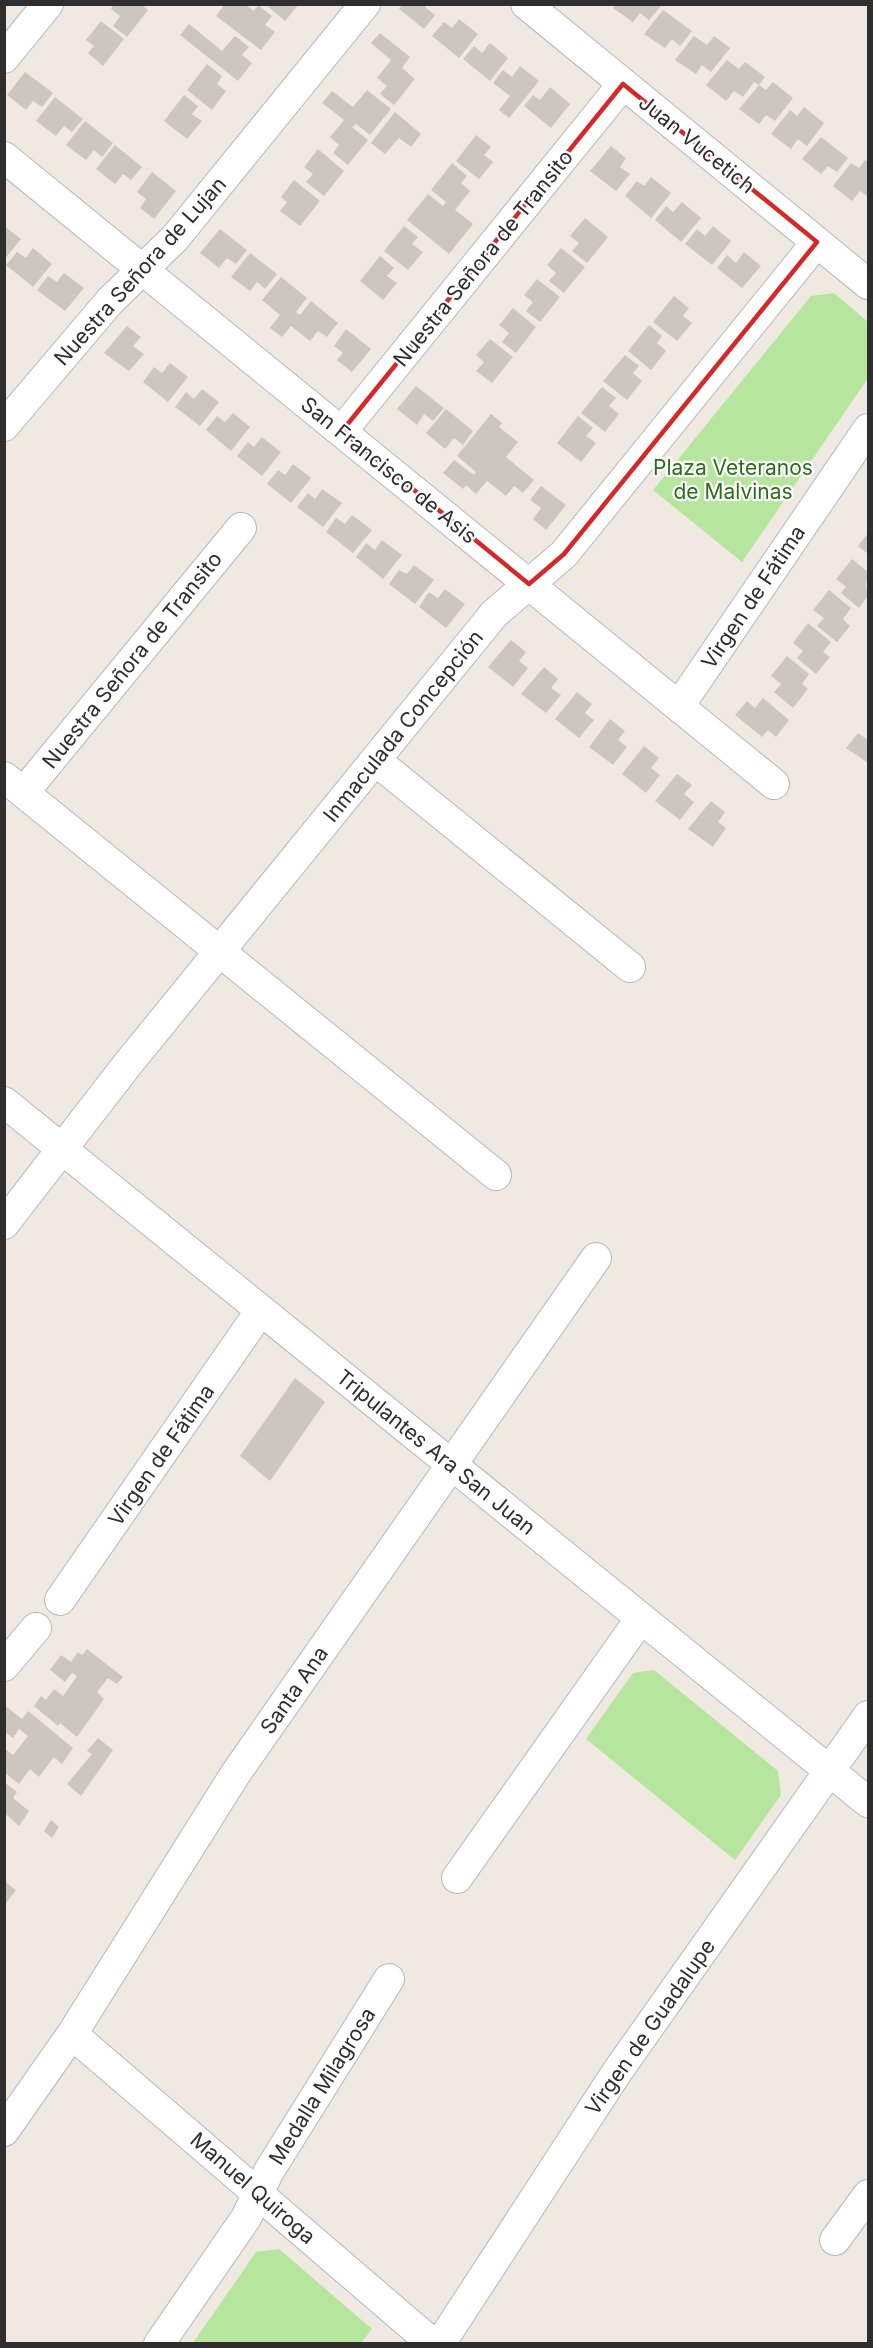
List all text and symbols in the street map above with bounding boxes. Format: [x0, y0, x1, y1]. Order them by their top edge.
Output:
street label: Juan Vucetich [634, 90, 760, 198]
street label: Nuestra Señora de Transito [388, 145, 578, 371]
street label: Nuestra Señora de Lujan [49, 172, 231, 370]
street label: San Francisco de Asis [296, 391, 482, 549]
park label: Plaza Veteranos de Malvinas [653, 455, 813, 504]
street label: Virgen de Fátima [696, 521, 810, 673]
street label: Nuestra Señora de Transito [37, 547, 227, 773]
street label: Inmaculada Concepción [318, 625, 488, 827]
street label: Tripulantes Ara San Juan [332, 1364, 540, 1540]
street label: Virgen de Fátima [103, 1379, 219, 1531]
street label: Santa Ana [255, 1641, 333, 1739]
street label: Virgen de Guadalupe [580, 1934, 720, 2120]
street label: Medalla Milagrosa [264, 2003, 380, 2169]
street label: Manuel Quiroga [185, 2127, 321, 2249]

